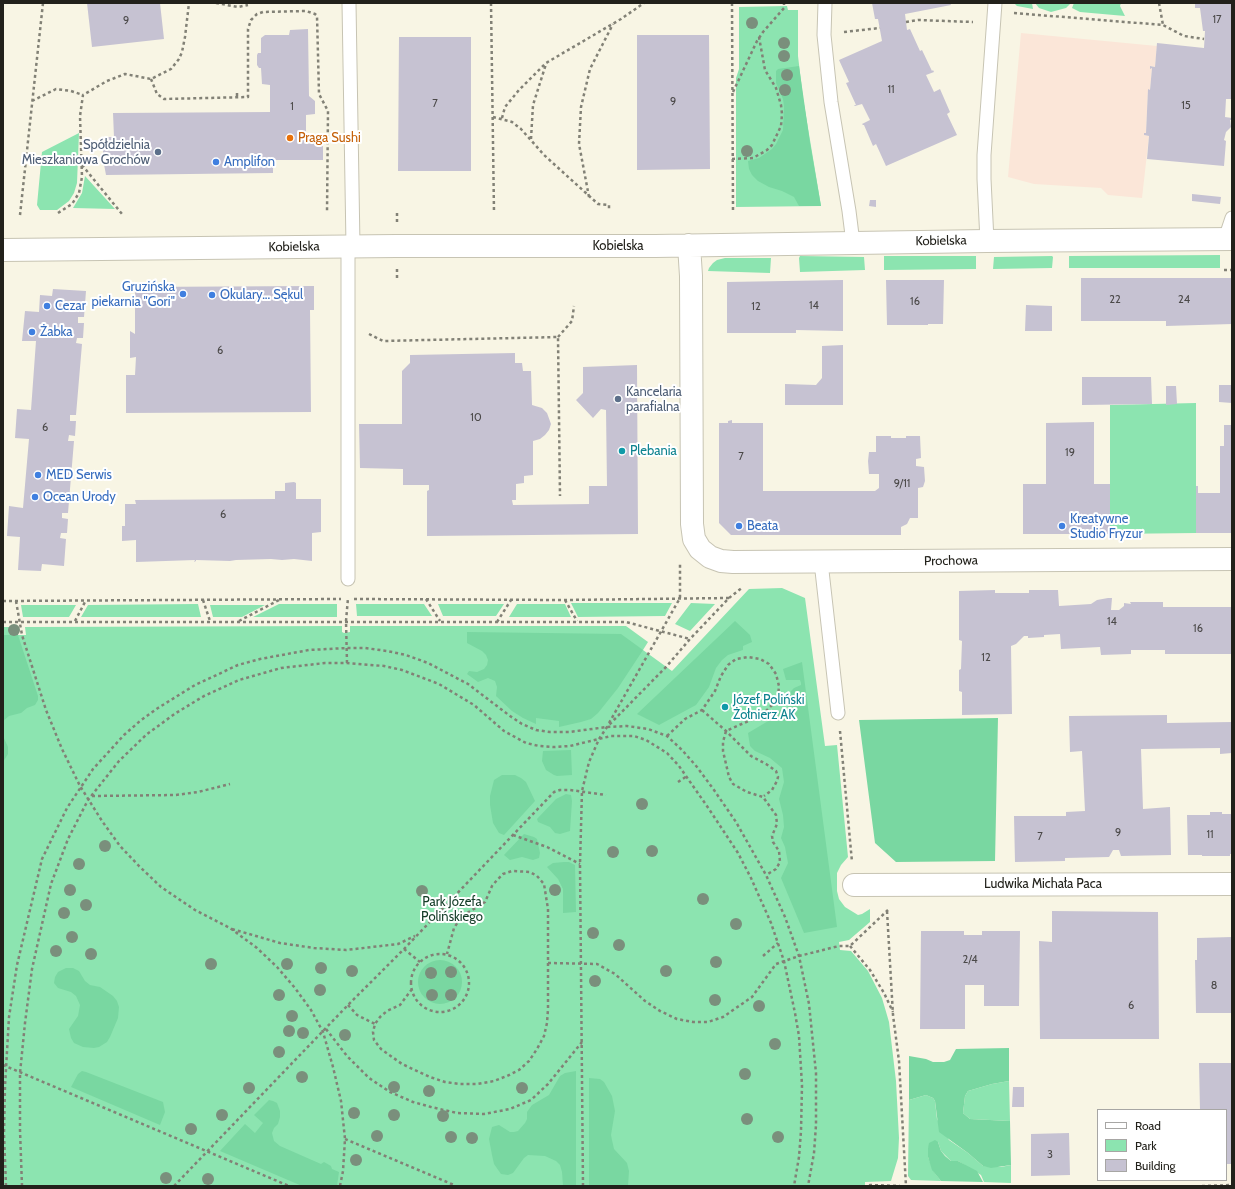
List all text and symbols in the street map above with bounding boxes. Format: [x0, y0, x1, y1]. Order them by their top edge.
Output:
house number: 17 [1212, 13, 1222, 27]
house number: 9 [123, 14, 129, 28]
house number: 11 [887, 83, 895, 97]
house number: 9 [670, 95, 676, 109]
house number: 7 [432, 97, 438, 111]
house number: 15 [1181, 99, 1191, 113]
house number: 1 [290, 100, 294, 114]
place label: Praga Sushi [298, 130, 361, 146]
marker: Praga Sushi [285, 133, 295, 143]
place label: Spółdzielnia Mieszkaniowa Grochów [22, 137, 150, 168]
marker: Spółdzielnia Mieszkaniowa Grochów [153, 147, 163, 157]
place label: Amplifon [224, 154, 275, 170]
marker: Amplifon [211, 157, 221, 167]
street label: Kobielska [915, 233, 967, 249]
street label: Kobielska [592, 238, 644, 254]
street label: Kobielska [268, 239, 320, 255]
place label: Gruzińska piekarnia "Gori" [92, 279, 175, 310]
place label: Okulary... Sękul [220, 287, 303, 303]
marker: Gruzińska piekarnia "Gori" [178, 289, 188, 299]
marker: Okulary... Sękul [207, 290, 217, 300]
house number: 22 [1109, 293, 1121, 307]
house number: 24 [1178, 293, 1190, 307]
house number: 16 [910, 295, 920, 309]
place label: Cezar [55, 298, 86, 314]
house number: 14 [809, 299, 819, 313]
house number: 12 [751, 300, 761, 314]
marker: Cezar [42, 301, 52, 311]
place label: Żabka [40, 324, 73, 340]
marker: Żabka [27, 327, 37, 337]
house number: 6 [217, 344, 223, 358]
place label: Kancelaria parafialna [626, 384, 682, 415]
marker: Kancelaria parafialna [613, 394, 623, 404]
house number: 10 [470, 411, 482, 425]
house number: 6 [42, 421, 48, 435]
place label: Plebania [630, 443, 677, 459]
marker: Plebania [617, 446, 627, 456]
house number: 19 [1065, 446, 1075, 460]
house number: 7 [738, 450, 744, 464]
place label: MED Serwis [46, 467, 112, 483]
marker: MED Serwis [33, 470, 43, 480]
house number: 9/11 [894, 477, 910, 491]
place label: Ocean Urody [43, 489, 116, 505]
marker: Ocean Urody [30, 492, 40, 502]
house number: 6 [220, 508, 226, 522]
place label: Kreatywne Studio Fryzur [1070, 511, 1143, 542]
place label: Beata [747, 518, 778, 534]
marker: Beata [734, 521, 744, 531]
marker: Kreatywne Studio Fryzur [1057, 521, 1067, 531]
street label: Prochowa [924, 553, 978, 569]
house number: 14 [1107, 615, 1117, 629]
house number: 16 [1193, 622, 1203, 636]
house number: 12 [981, 651, 991, 665]
place label: Józef Poliński Żołnierz AK [733, 692, 804, 723]
marker: Józef Poliński Żołnierz AK [720, 702, 730, 712]
house number: 9 [1115, 826, 1121, 840]
house number: 11 [1206, 828, 1214, 842]
house number: 7 [1037, 830, 1043, 844]
street label: Ludwika Michała Paca [984, 876, 1102, 892]
park label: Park Józefa Polińskiego [421, 894, 483, 925]
house number: 2/4 [962, 953, 978, 967]
house number: 8 [1211, 979, 1217, 993]
house number: 6 [1128, 999, 1134, 1013]
legend [1097, 1109, 1227, 1181]
text: Road [1135, 1118, 1161, 1133]
text: Park [1135, 1138, 1157, 1153]
house number: 3 [1047, 1148, 1053, 1162]
text: Building [1135, 1158, 1176, 1173]

